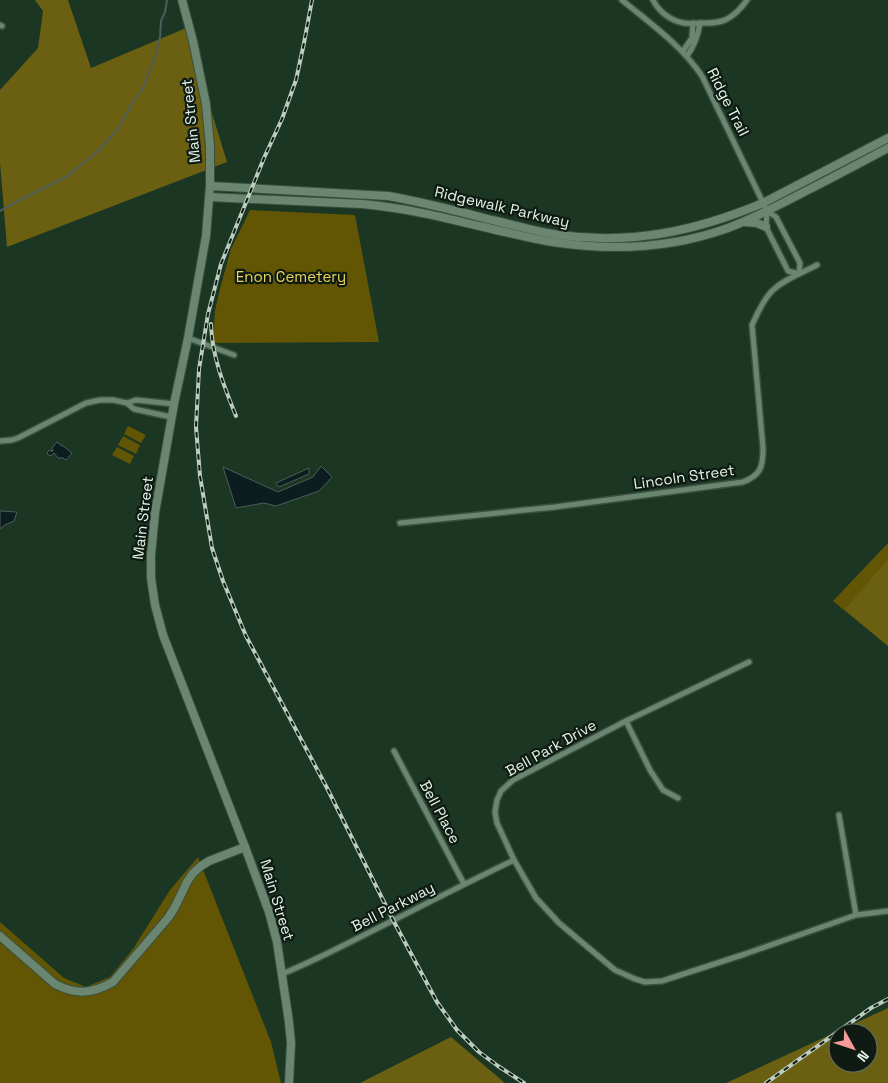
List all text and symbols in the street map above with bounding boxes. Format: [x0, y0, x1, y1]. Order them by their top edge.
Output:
street label: Ridge Trail [703, 65, 754, 139]
street label: Main Street [177, 78, 204, 164]
street label: Ridgewalk Parkway [433, 182, 571, 231]
park label: Enon Cemetery [236, 267, 346, 286]
street label: Lincoln Street [632, 460, 736, 493]
street label: Main Street [128, 475, 157, 561]
street label: Bell Park Drive [502, 715, 600, 780]
street label: Bell Place [416, 777, 465, 847]
street label: Main Street [256, 857, 299, 943]
street label: Bell Parkway [348, 878, 437, 936]
north arrow [828, 1023, 878, 1073]
text: N [853, 1047, 873, 1066]

